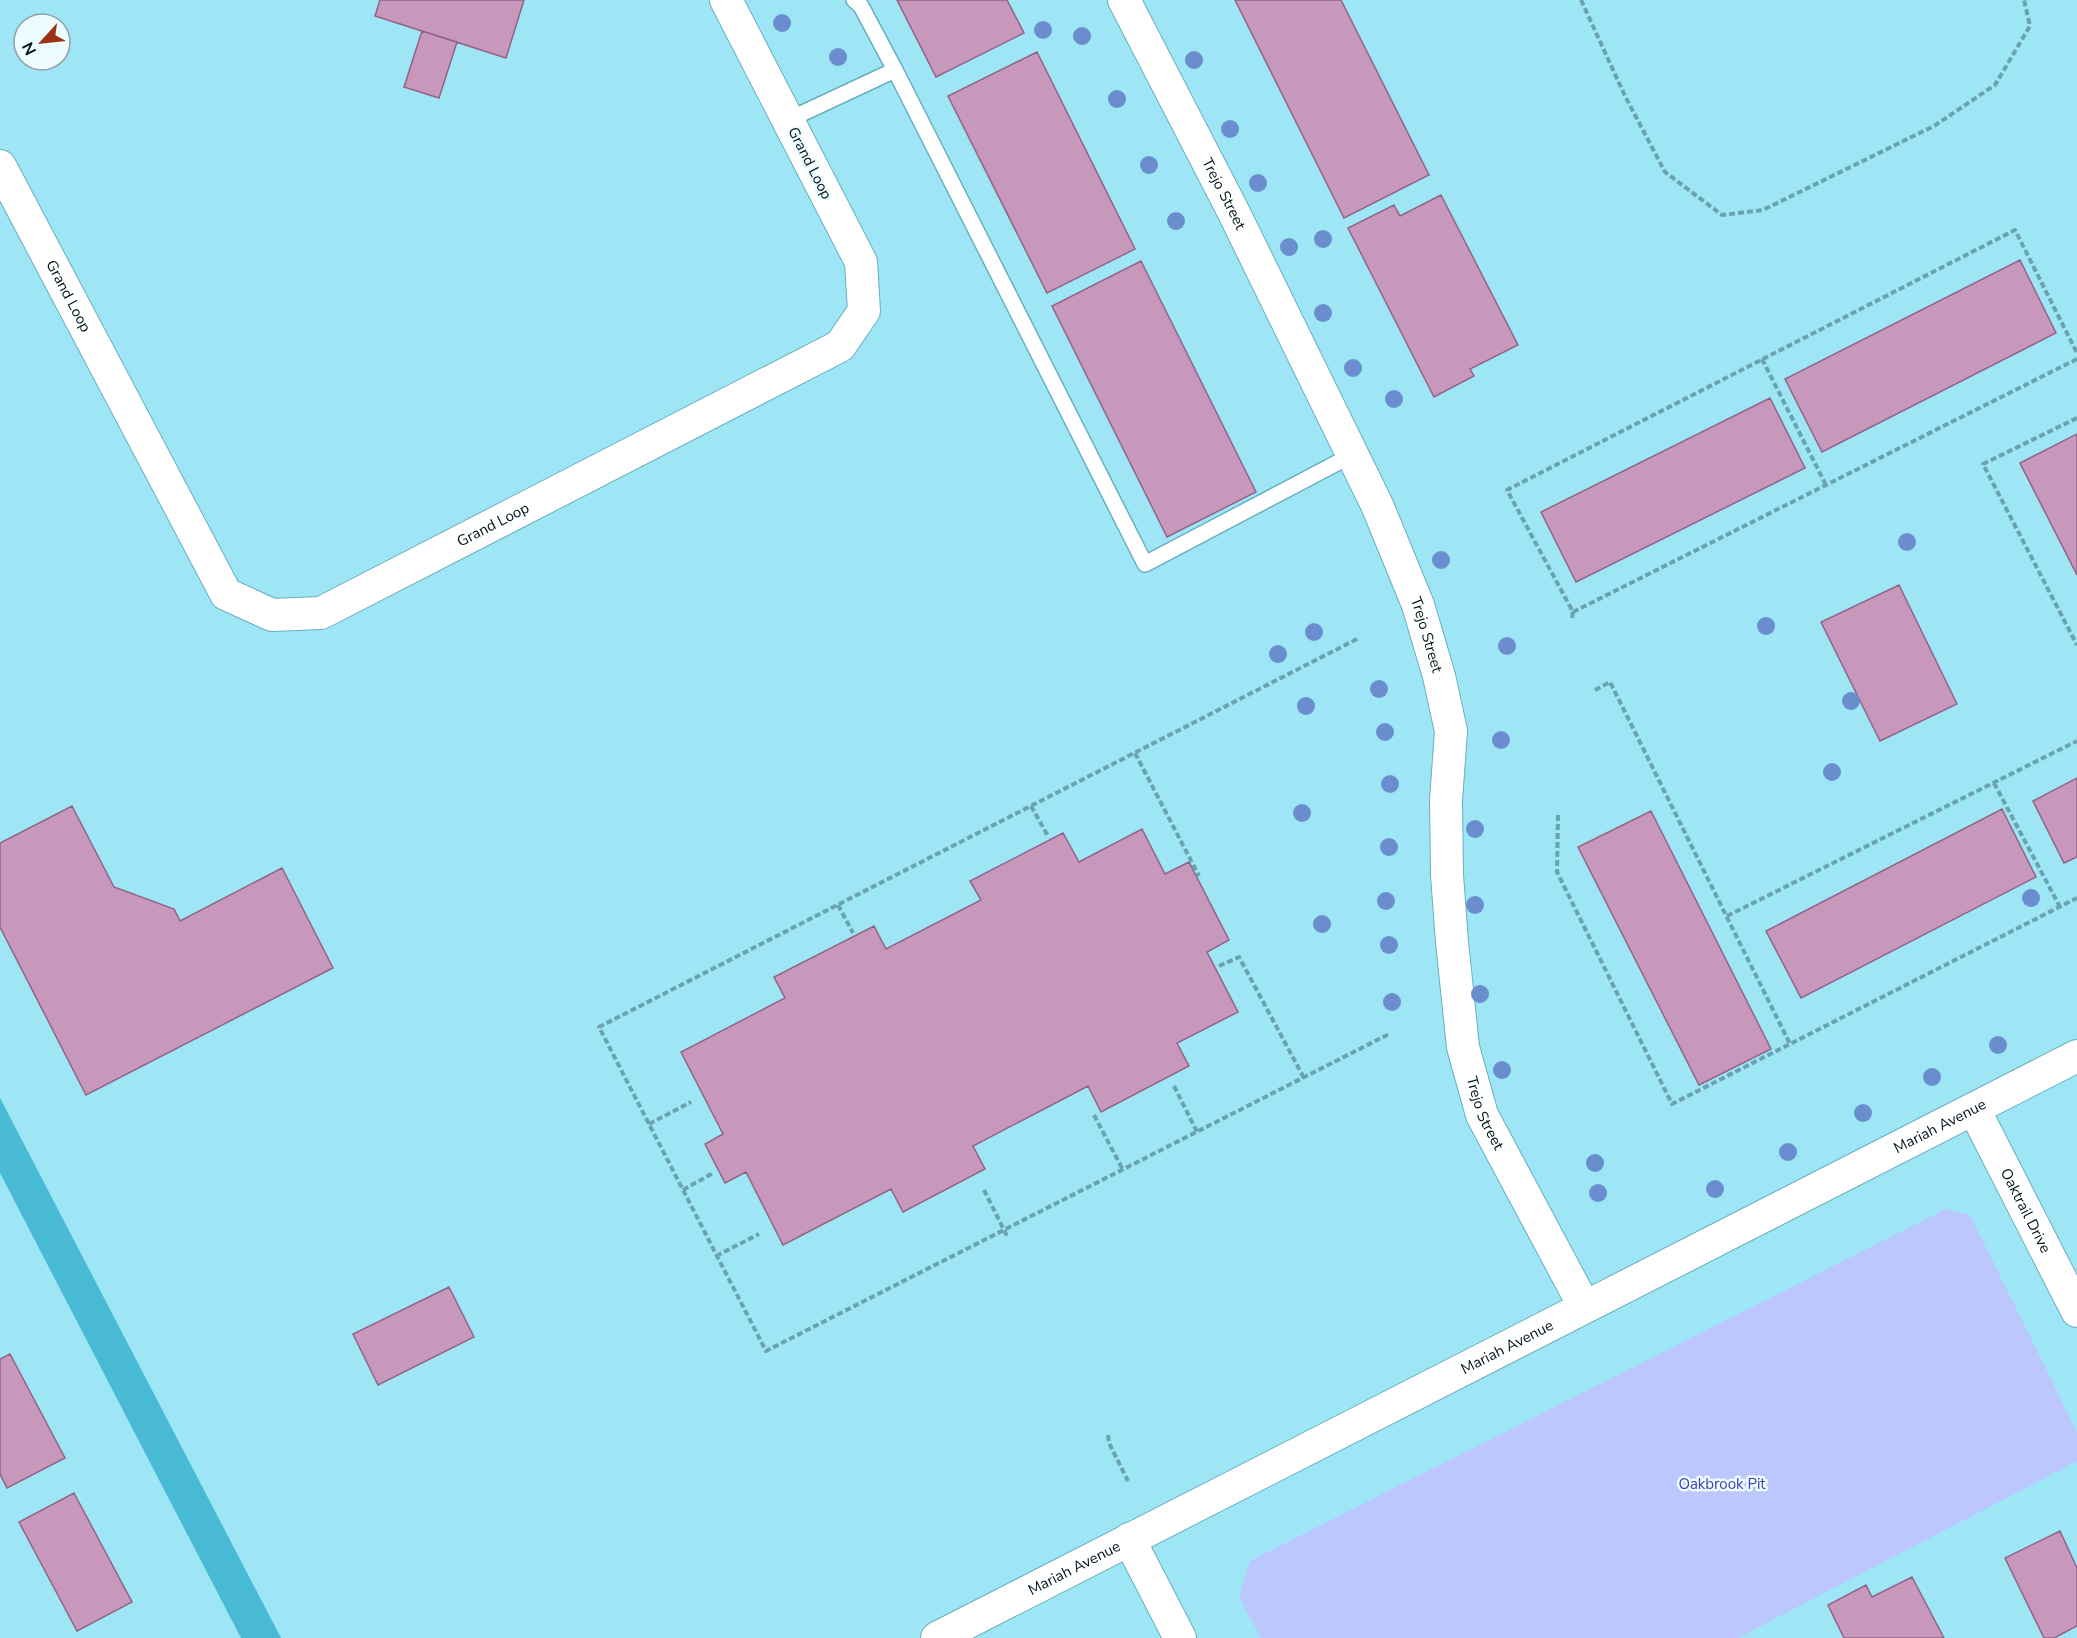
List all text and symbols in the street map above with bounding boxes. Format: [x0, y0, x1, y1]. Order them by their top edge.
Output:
north arrow [12, 12, 72, 72]
text: N [17, 38, 42, 59]
street label: Grand Loop [783, 123, 837, 203]
street label: Trejo Street [1197, 154, 1251, 234]
street label: Grand Loop [41, 256, 96, 336]
street label: Grand Loop [453, 498, 533, 551]
street label: Trejo Street [1406, 594, 1448, 676]
street label: Trejo Street [1462, 1074, 1509, 1154]
street label: Mariah Avenue [1890, 1094, 1989, 1158]
street label: Oaktrail Drive [1996, 1165, 2056, 1256]
street label: Mariah Avenue [1457, 1315, 1557, 1379]
park label: Oakbrook Pit [1678, 1474, 1766, 1494]
street label: Mariah Avenue [1025, 1536, 1124, 1600]

